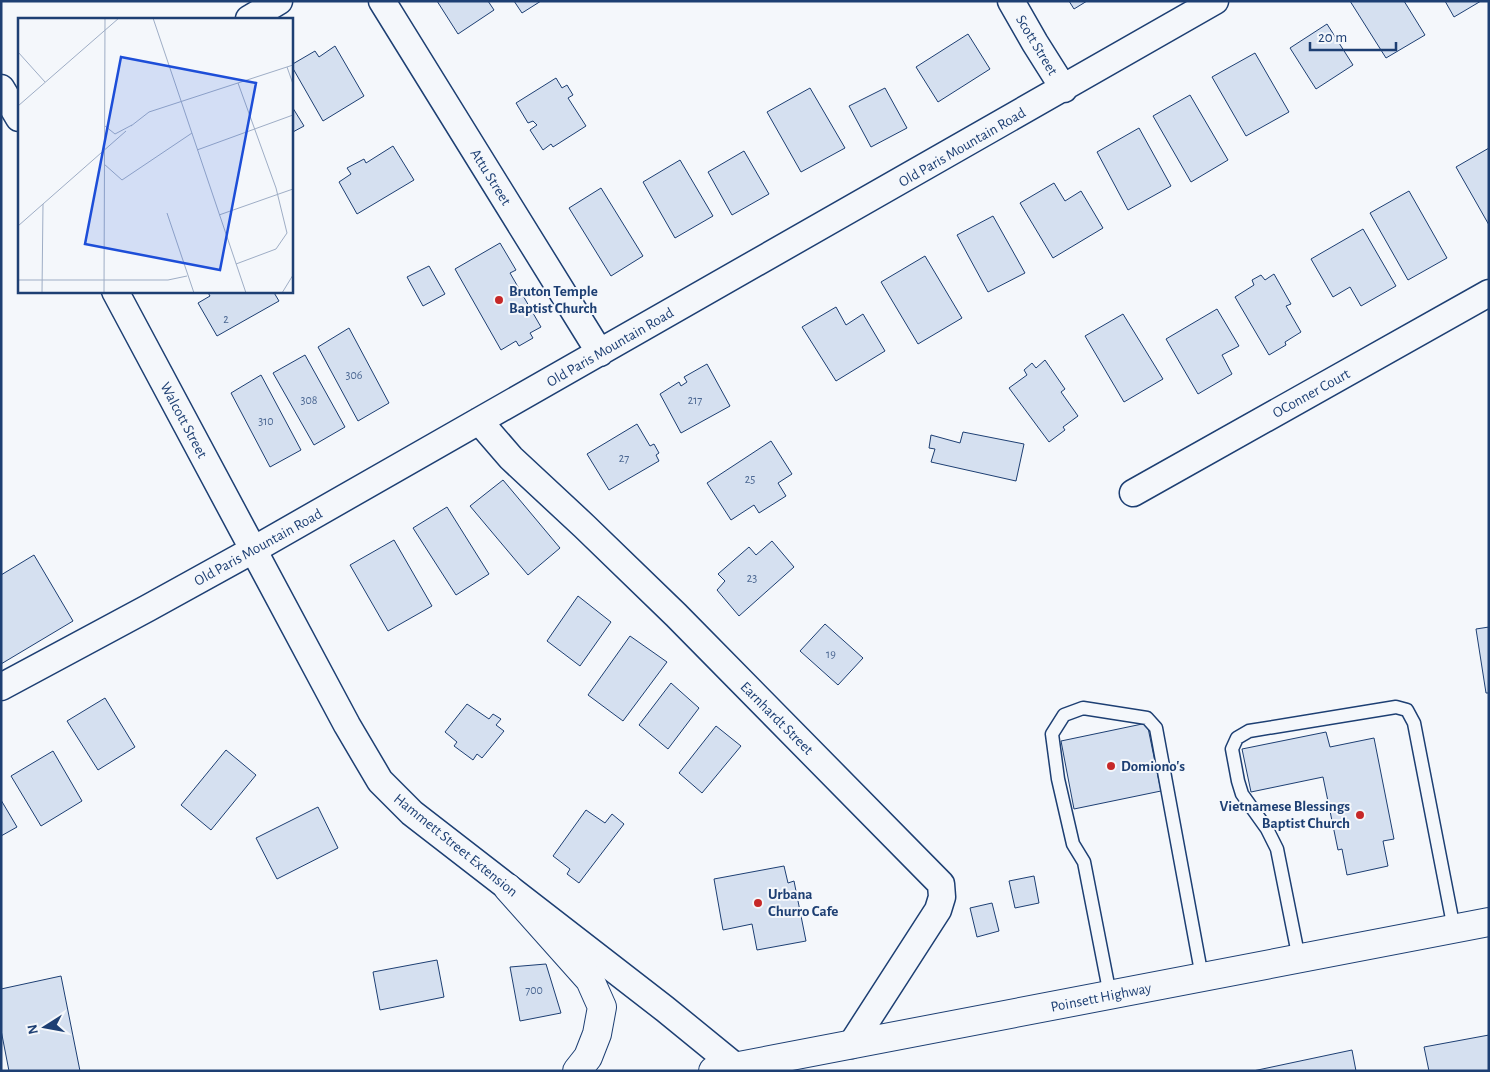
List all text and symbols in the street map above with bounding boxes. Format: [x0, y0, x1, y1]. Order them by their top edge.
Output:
street label: Scott Street [1013, 13, 1060, 78]
inset map [18, 18, 292, 292]
scale bar [1310, 20, 1396, 52]
text: 20 m [1318, 30, 1347, 45]
street label: Old Paris Mountain Road [896, 105, 1028, 190]
street label: Attu Street [467, 146, 514, 208]
place label: Bruton Temple Baptist Church [509, 284, 598, 316]
marker: Bruton Temple Baptist Church [493, 294, 505, 306]
street label: Old Paris Mountain Road [544, 305, 676, 390]
house number: 2 [223, 313, 229, 325]
street label: OConner Court [1270, 366, 1353, 421]
house number: 306 [346, 369, 363, 381]
street label: Walcott Street [157, 380, 210, 461]
house number: 308 [301, 394, 318, 406]
house number: 217 [688, 394, 702, 406]
house number: 310 [258, 415, 274, 427]
house number: 27 [619, 452, 629, 464]
house number: 25 [745, 473, 755, 485]
street label: Old Paris Mountain Road [192, 506, 325, 589]
house number: 23 [747, 572, 757, 584]
house number: 19 [826, 648, 836, 660]
street label: Earnhardt Street [737, 679, 816, 758]
place label: Domiono's [1121, 759, 1185, 774]
marker: Domiono's [1105, 760, 1117, 772]
street label: Hammett Street Extension [391, 791, 520, 900]
place label: Vietnamese Blessings Baptist Church [1219, 799, 1350, 831]
marker: Vietnamese Blessings Baptist Church [1354, 809, 1366, 821]
place label: Urbana Churro Cafe [768, 887, 838, 919]
marker: Urbana Churro Cafe [752, 897, 764, 909]
street label: Poinsett Highway [1050, 980, 1153, 1015]
house number: 700 [525, 984, 543, 996]
north arrow [20, 1002, 70, 1052]
text: N [25, 1023, 41, 1035]

